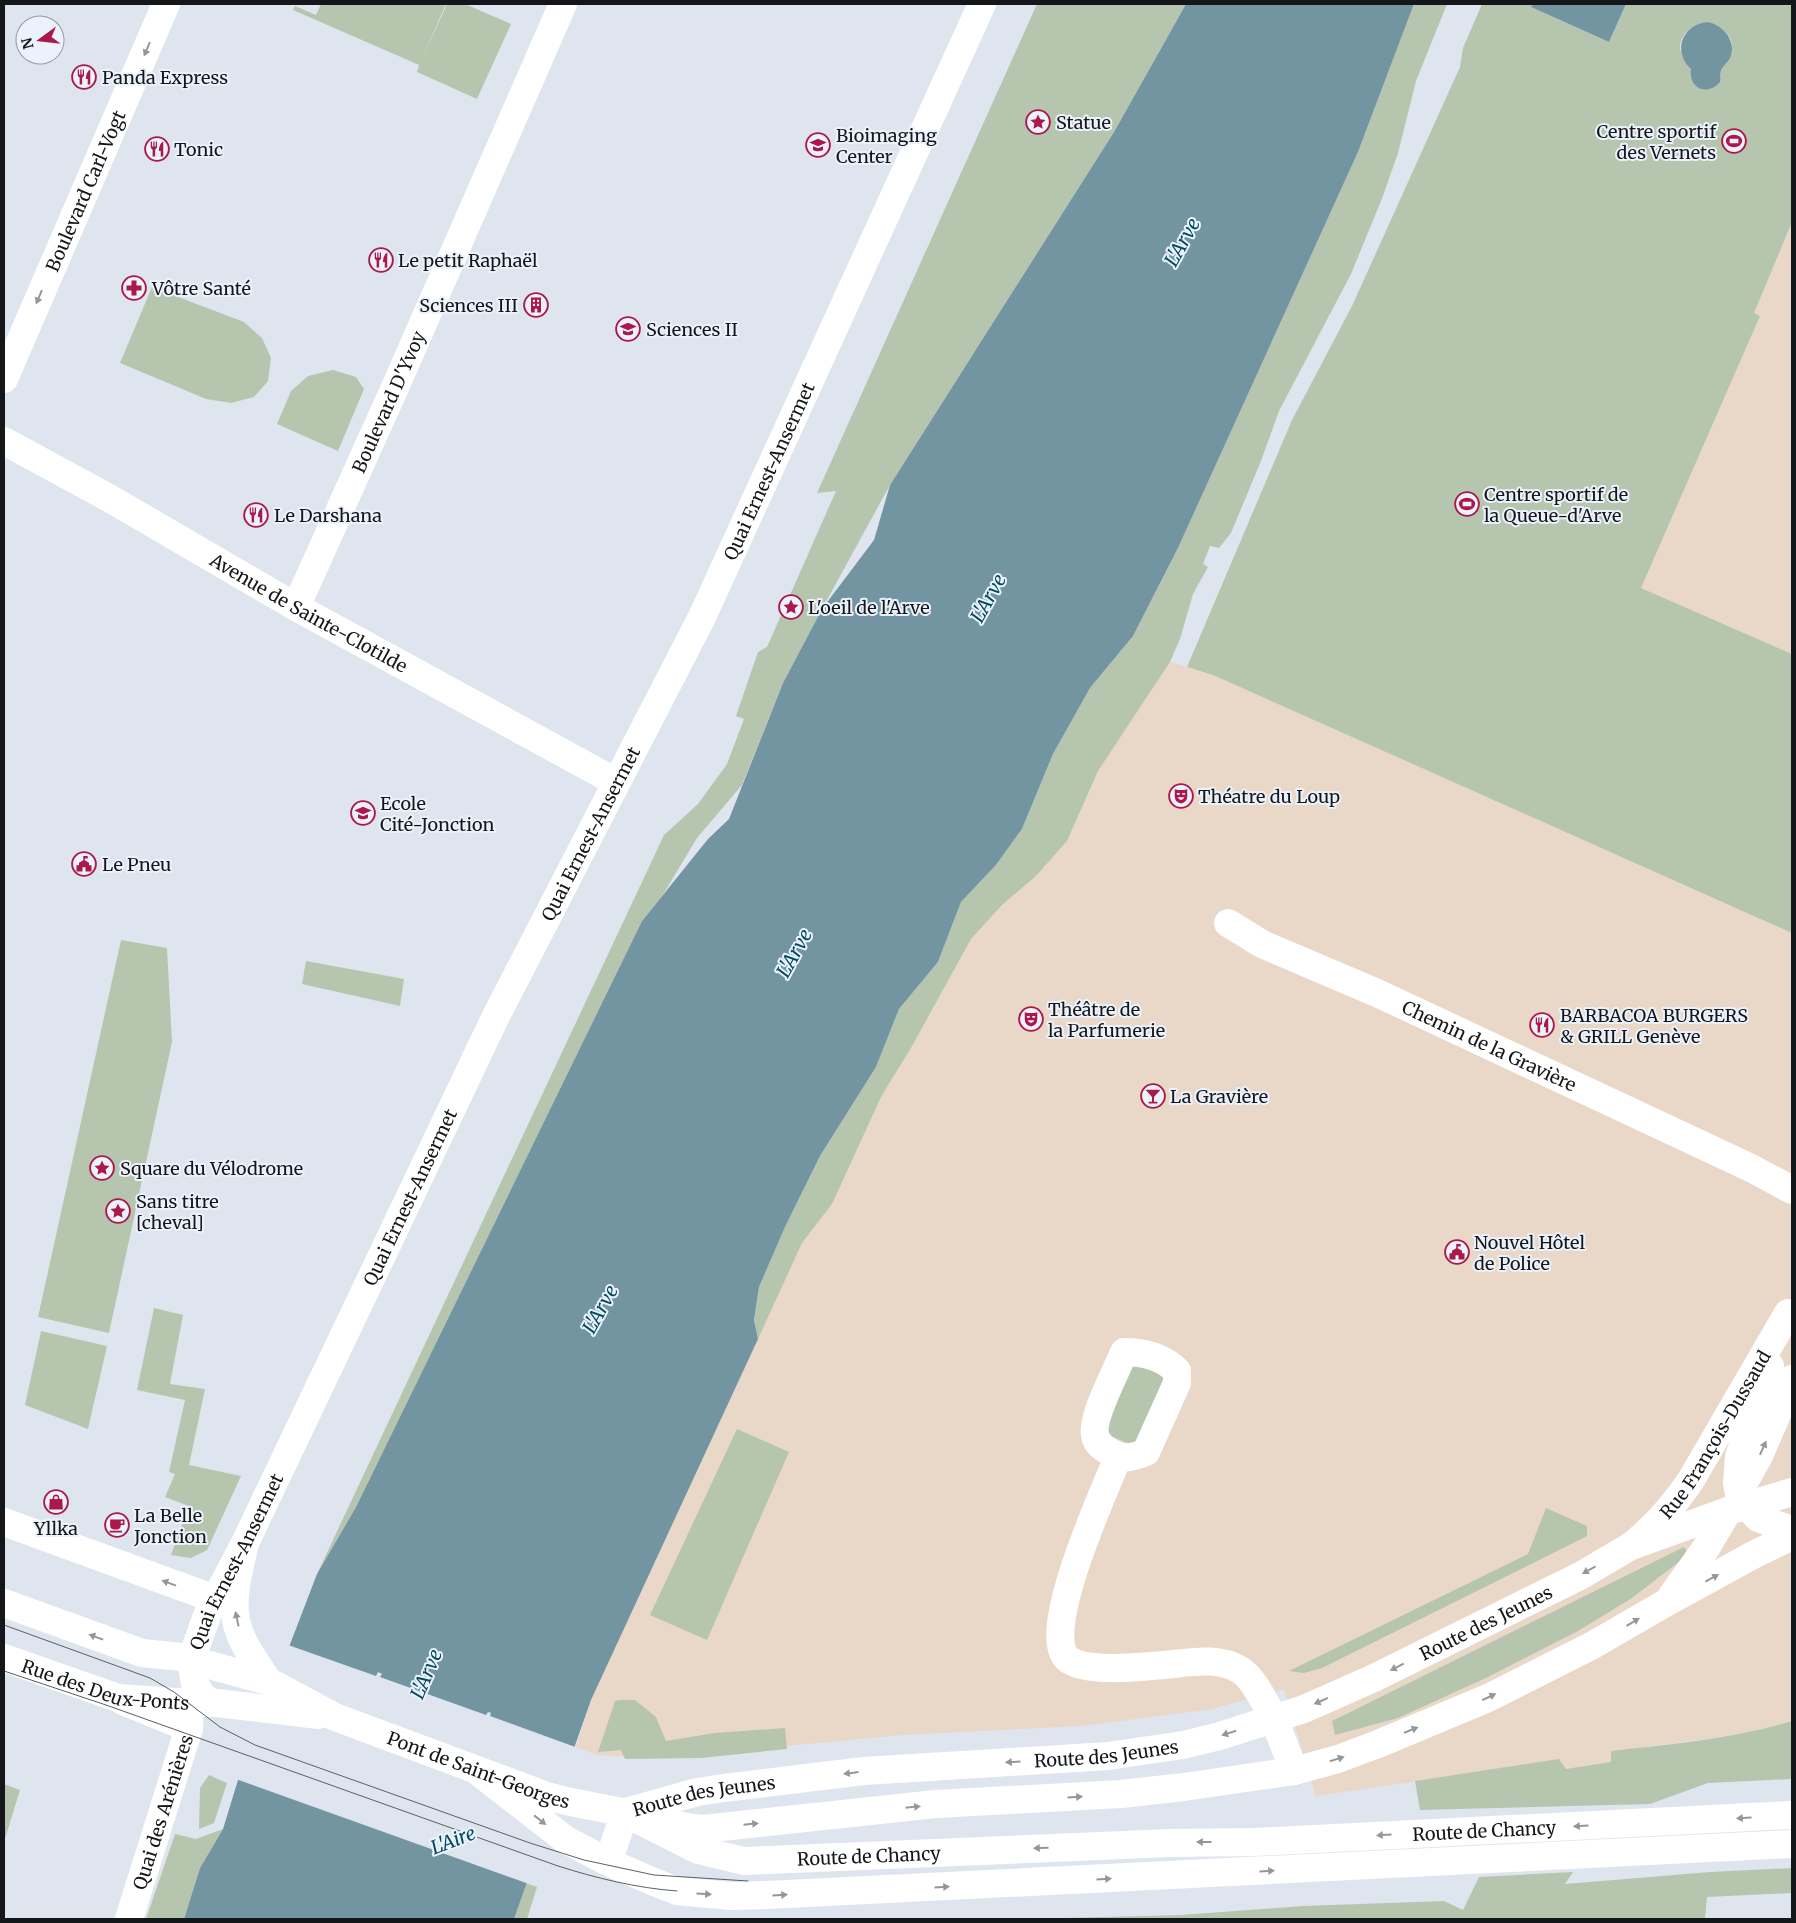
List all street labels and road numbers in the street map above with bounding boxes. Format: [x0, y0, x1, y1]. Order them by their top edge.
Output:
street label: Boulevard Carl-Vogt [40, 107, 130, 275]
street label: Boulevard D'Yvoy [347, 327, 430, 476]
street label: Quai Ernest-Ansermet [718, 379, 819, 564]
street label: Avenue de Sainte-Clotilde [205, 548, 412, 677]
street label: Quai Ernest-Ansermet [536, 742, 645, 924]
street label: Chemin de la Gravière [1399, 995, 1580, 1096]
street label: Quai Ernest-Ansermet [358, 1105, 462, 1289]
street label: Rue François-Dussaud [1655, 1346, 1775, 1523]
street label: Quai Ernest-Ansermet [184, 1470, 288, 1653]
street label: Route des Jeunes [1416, 1580, 1556, 1665]
street label: Rue des Deux-Ponts [19, 1654, 190, 1714]
street label: Pont de Saint-Georges [384, 1726, 572, 1813]
street label: Quai des Arénières [127, 1732, 198, 1892]
street label: Route des Jeunes [1033, 1734, 1180, 1772]
street label: Route des Jeunes [630, 1770, 777, 1821]
street label: Route de Chancy [1412, 1815, 1557, 1846]
street label: Route de Chancy [797, 1841, 942, 1870]

